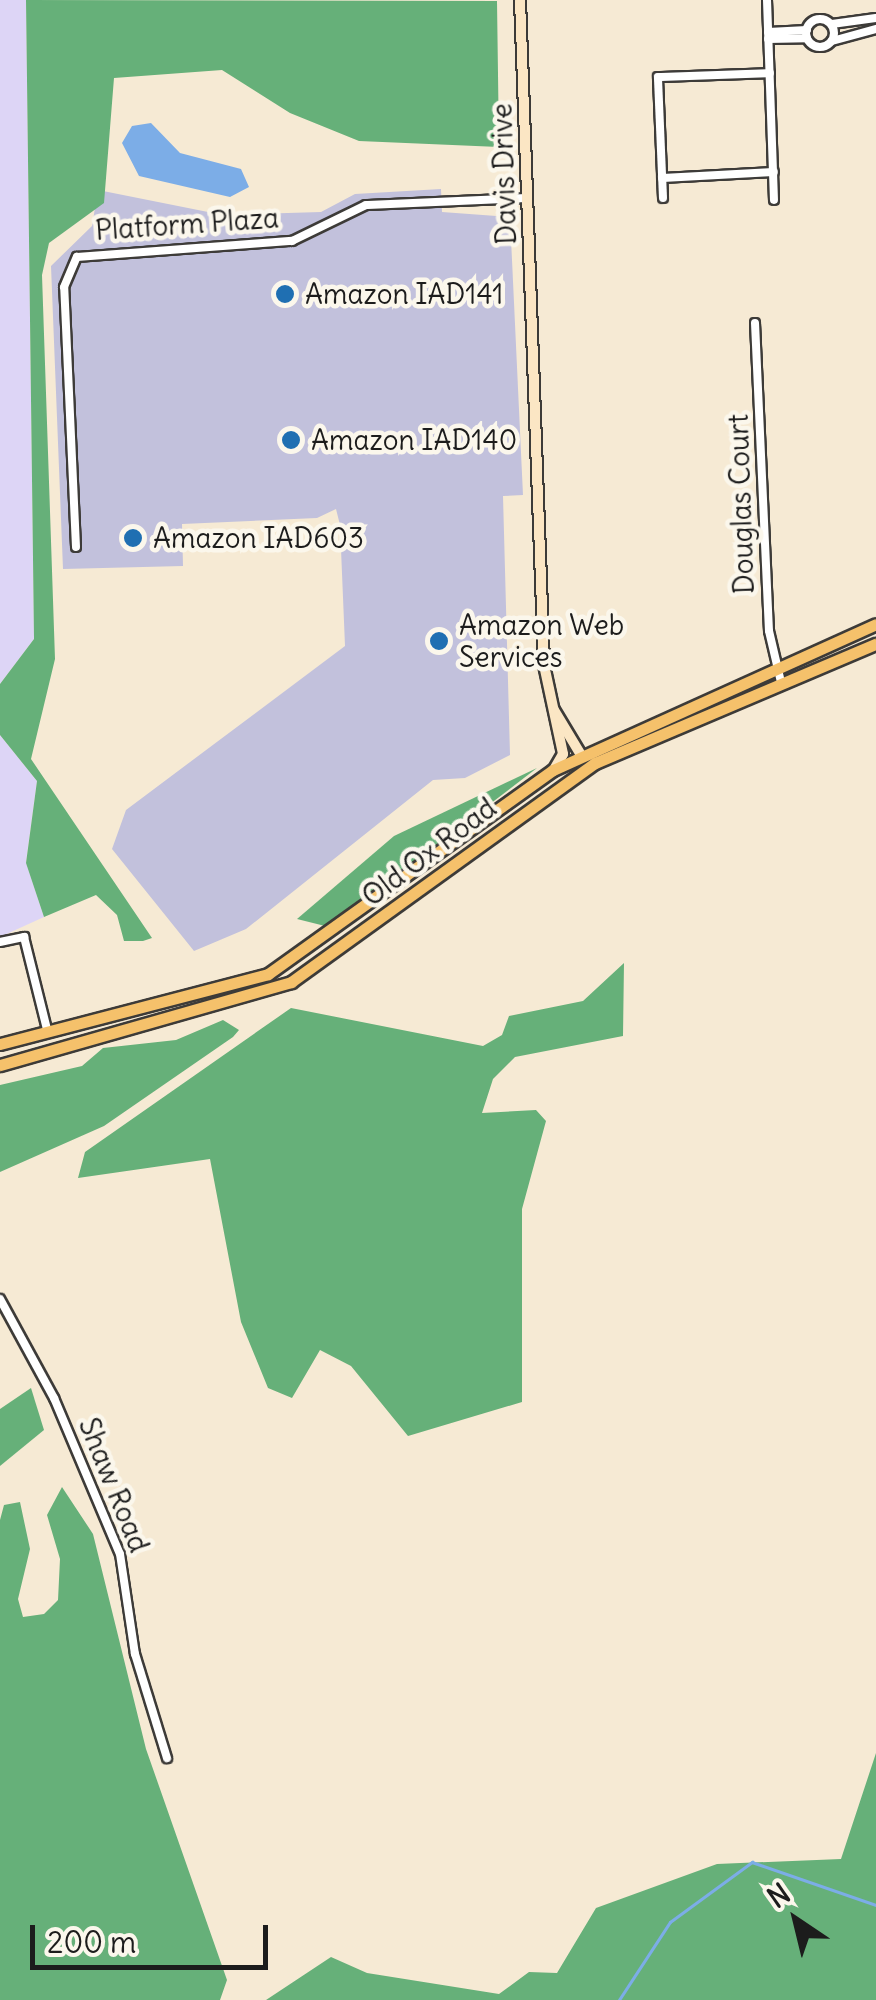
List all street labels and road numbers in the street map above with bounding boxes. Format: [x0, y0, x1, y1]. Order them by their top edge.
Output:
street label: Davis Drive [485, 103, 523, 245]
street label: Platform Plaza [94, 201, 280, 247]
street label: Douglas Court [721, 413, 761, 595]
street label: Old Ox Road [355, 791, 503, 913]
street label: Shaw Road [72, 1413, 156, 1557]

